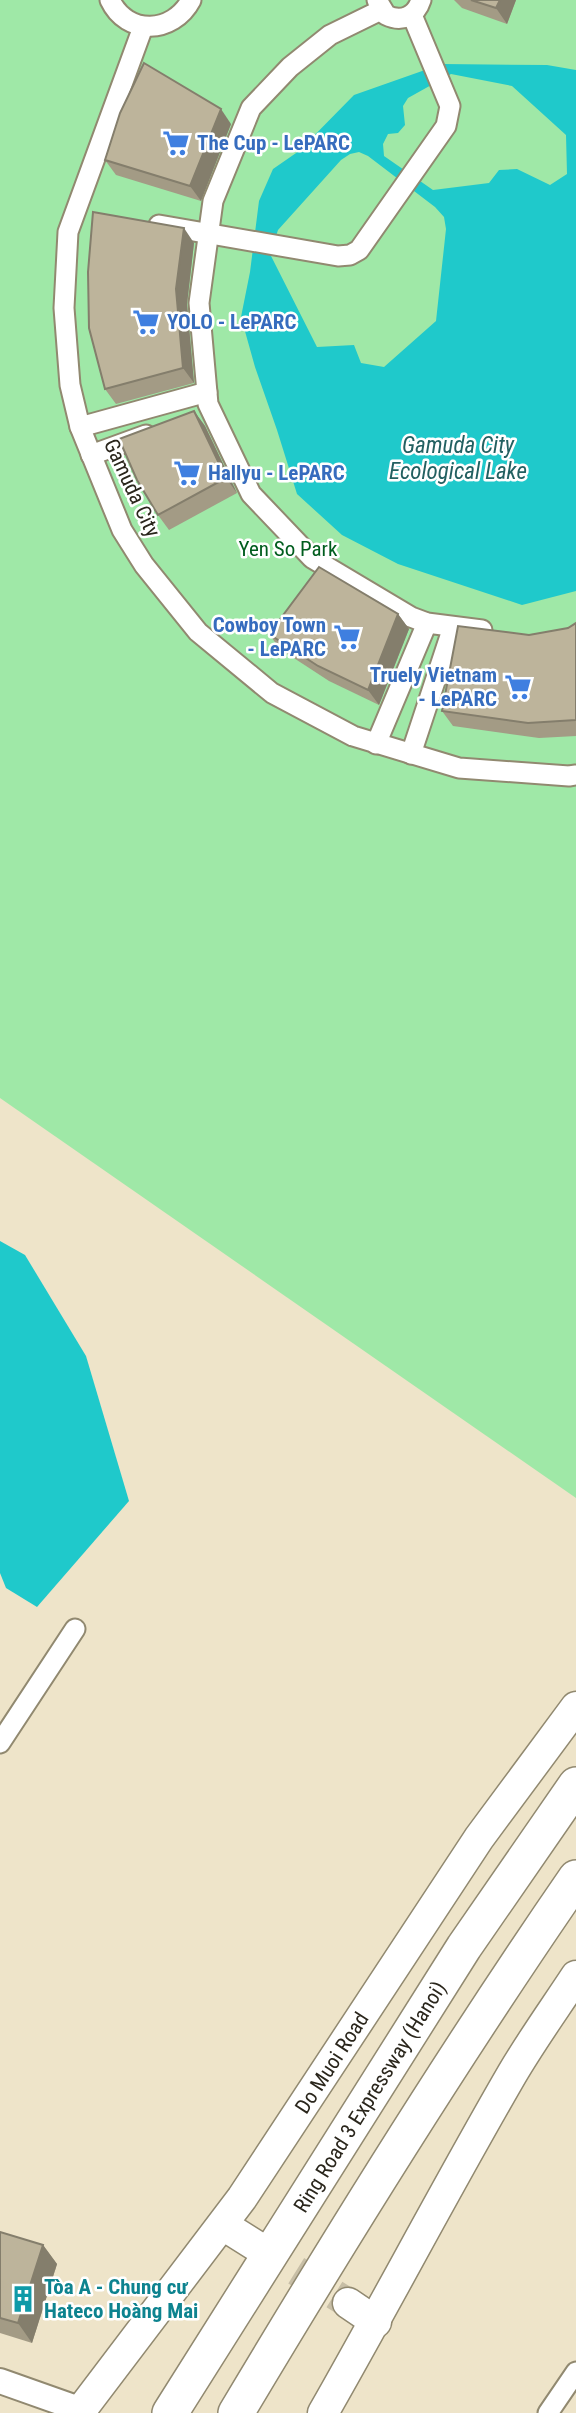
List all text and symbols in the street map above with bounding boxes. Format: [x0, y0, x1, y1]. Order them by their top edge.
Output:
supermarket icon: The Cup - LePARC [161, 128, 191, 158]
place label: The Cup - LePARC [197, 131, 350, 155]
supermarket icon: YOLO - LePARC [131, 307, 161, 337]
place label: YOLO - LePARC [167, 310, 296, 334]
water label: Gamuda City Ecological Lake [389, 432, 527, 485]
street label: Gamuda City [99, 435, 165, 541]
supermarket icon: Hallyu - LePARC [172, 458, 202, 488]
place label: Hallyu - LePARC [208, 461, 345, 485]
park label: Yen So Park [239, 537, 338, 561]
place label: Cowboy Town - LePARC [213, 613, 326, 661]
supermarket icon: Cowboy Town - LePARC [332, 622, 362, 652]
place label: Truely Vietnam - LePARC [370, 663, 497, 711]
supermarket icon: Truely Vietnam - LePARC [503, 672, 533, 702]
street label: Ring Road 3 Expressway (Hanoi) [289, 1977, 451, 2217]
street label: Do Muoi Road [290, 2008, 374, 2118]
place label: Tòa A - Chung cư Hateco Hoàng Mai [44, 2275, 198, 2323]
building icon: Tòa A - Chung cư Hateco Hoàng Mai [8, 2284, 38, 2314]

